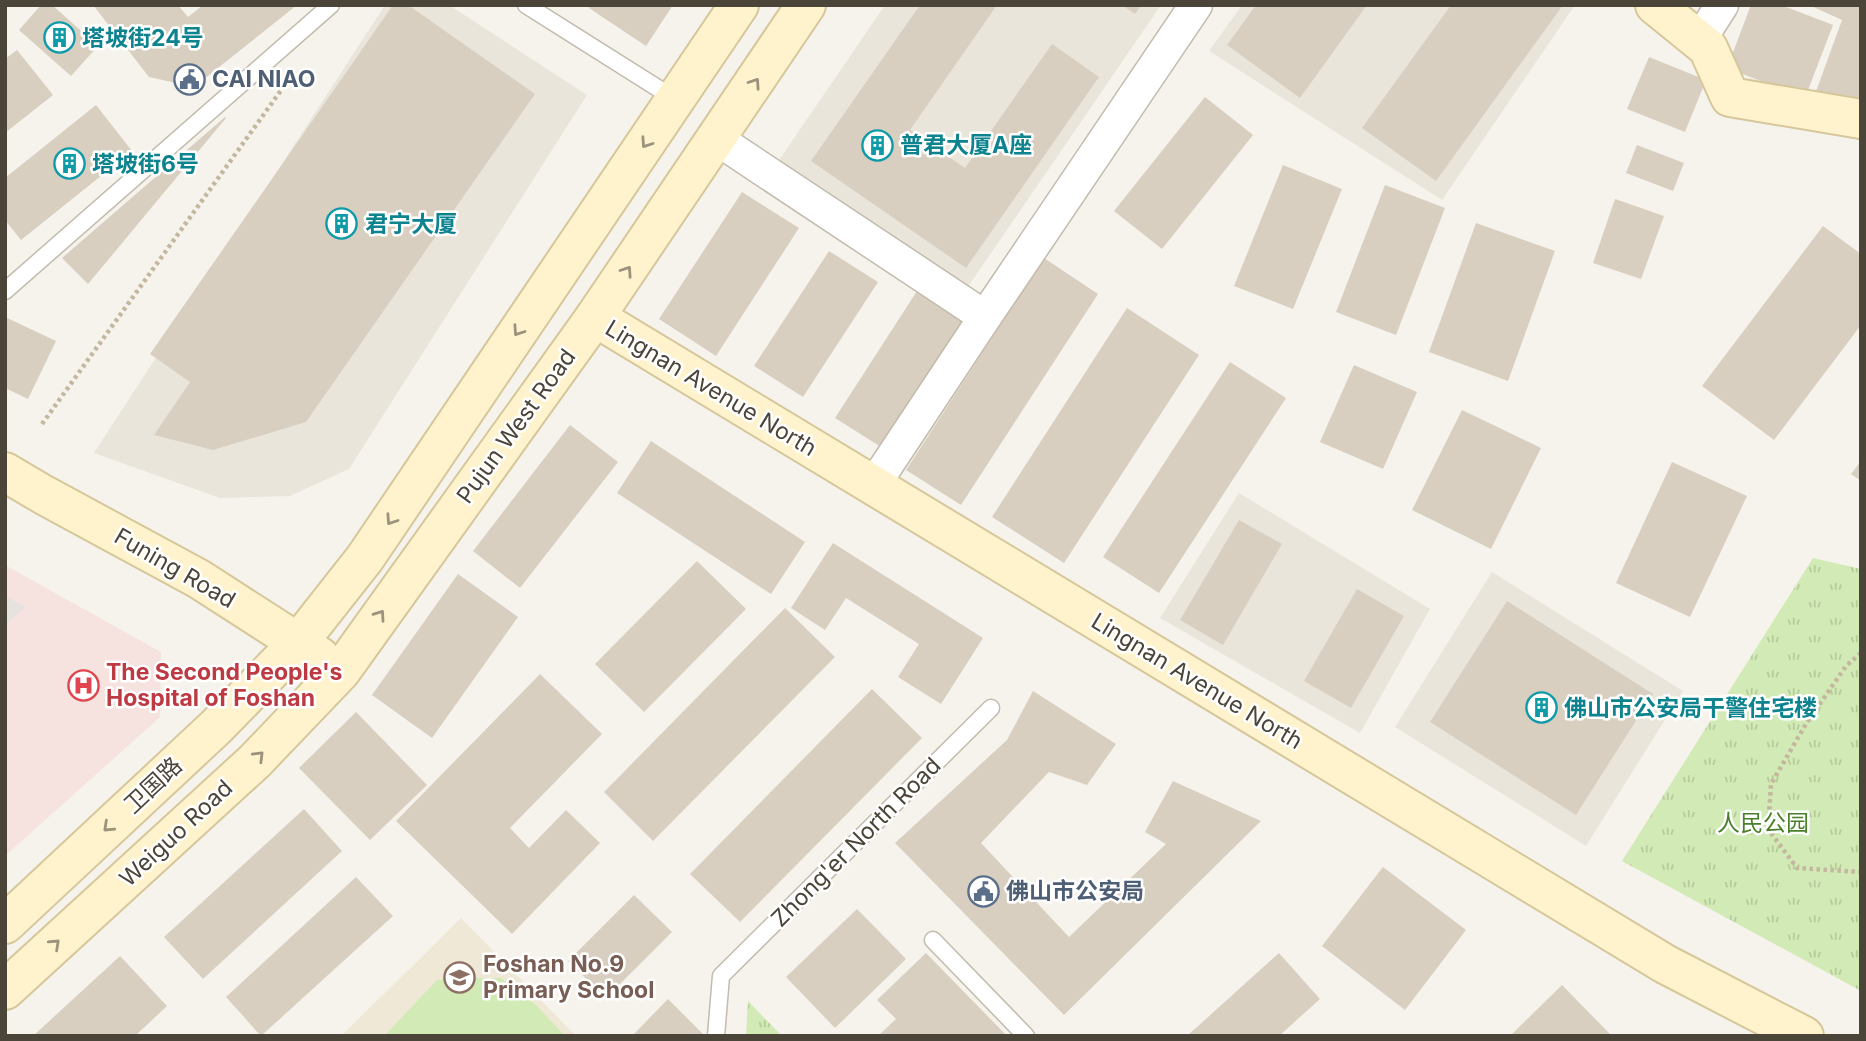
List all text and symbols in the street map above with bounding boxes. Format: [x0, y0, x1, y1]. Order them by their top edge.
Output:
building icon: 塔坡街24号 [42, 21, 76, 55]
place label: 塔坡街24号 [82, 24, 204, 52]
public building icon: CAI NIAO [172, 62, 206, 96]
place label: CAI NIAO [212, 65, 315, 93]
one-way arrow [746, 77, 759, 90]
building icon: 普君大厦A座 [860, 128, 894, 162]
place label: 普君大厦A座 [900, 131, 1032, 159]
one-way arrow [642, 135, 654, 148]
building icon: 塔坡街6号 [52, 147, 86, 181]
place label: 塔坡街6号 [92, 150, 199, 178]
building icon: 君宁大厦 [325, 207, 359, 241]
place label: 君宁大厦 [365, 210, 457, 238]
one-way arrow [619, 266, 631, 279]
street label: Lingnan Avenue North [600, 314, 822, 462]
one-way arrow [514, 323, 527, 336]
street label: Pujun West Road [451, 343, 581, 509]
one-way arrow [386, 512, 399, 525]
street label: Funing Road [109, 522, 241, 614]
street label: Lingnan Avenue North [1086, 607, 1308, 755]
one-way arrow [372, 610, 384, 623]
place label: The Second People's Hospital of Foshan [106, 658, 343, 712]
hospital icon: The Second People's Hospital of Foshan [66, 668, 100, 702]
building icon: 佛山市公安局干警住宅楼 [1524, 691, 1558, 725]
place label: 佛山市公安局干警住宅楼 [1564, 694, 1817, 722]
street label: 卫国路 [118, 751, 188, 819]
one-way arrow [250, 752, 263, 765]
street label: Zhong'er North Road [766, 752, 946, 932]
street label: Weiguo Road [114, 774, 238, 892]
park label: 人民公园 [1717, 809, 1809, 837]
one-way arrow [104, 819, 117, 832]
public building icon: 佛山市公安局 [966, 874, 1000, 908]
place label: 佛山市公安局 [1006, 877, 1144, 905]
one-way arrow [47, 940, 60, 952]
place label: Foshan No.9 Primary School [483, 950, 654, 1004]
school or university icon: Foshan No.9 Primary School [443, 960, 477, 994]

